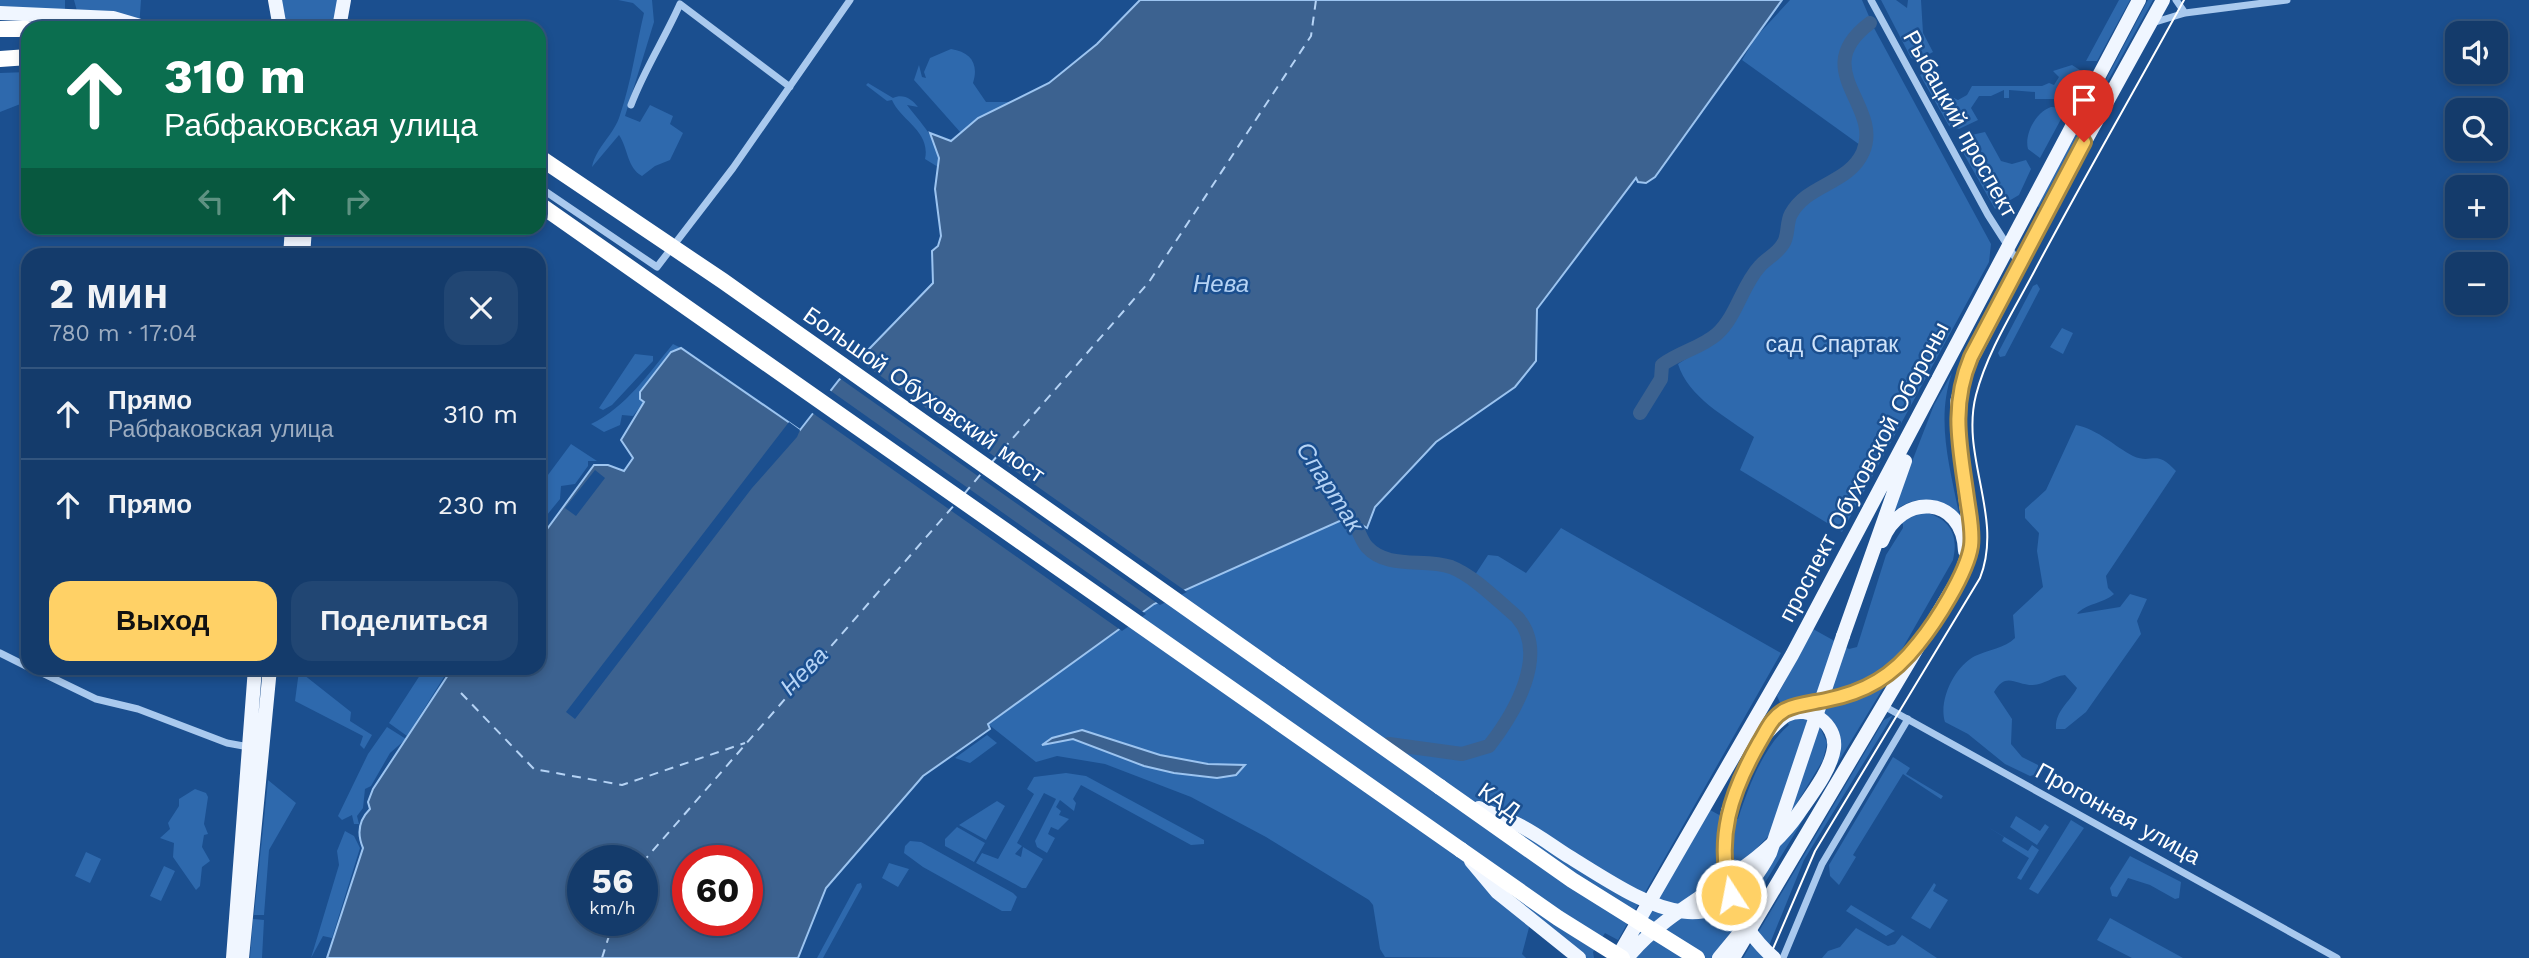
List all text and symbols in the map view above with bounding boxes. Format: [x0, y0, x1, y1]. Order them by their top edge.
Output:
map controls [2445, 21, 2508, 315]
button: sound [2445, 21, 2508, 84]
street label: Рыбацкий проспект [1897, 26, 2023, 223]
text: 310 m [164, 47, 306, 105]
icon: ahead [49, 49, 140, 140]
pin [2054, 70, 2114, 142]
icon: arrive [2065, 81, 2103, 119]
button: search [2445, 98, 2508, 161]
text: Рабфаковская улица [164, 106, 478, 144]
button: + [2445, 175, 2508, 238]
icon: left [192, 182, 230, 220]
icon: ahead [265, 182, 303, 220]
icon: right [338, 182, 376, 220]
button: − [2445, 252, 2508, 315]
text: 2 мин [49, 269, 168, 318]
water label: Нева [1193, 270, 1249, 298]
button: close [444, 271, 518, 345]
street label: Большой Обуховский мост [798, 301, 1050, 489]
street label: проспект Обуховской Обороны [1773, 318, 1955, 626]
text: 780 m · 17:04 [49, 320, 197, 347]
park label: сад Спартак [1766, 331, 1899, 358]
text: Прямо [108, 385, 192, 415]
icon: ahead [49, 395, 87, 433]
text: 310 m [443, 399, 518, 429]
text: Рабфаковская улица [108, 416, 333, 443]
water label: Спартак [1291, 437, 1370, 539]
icon: ahead [49, 486, 87, 524]
text: Прямо [108, 489, 192, 519]
text: 230 m [438, 490, 518, 520]
button: Выход [49, 581, 277, 661]
button: Поделиться [291, 581, 518, 661]
water label: Нева [774, 641, 834, 701]
street label: Прогонная улица [2031, 757, 2205, 871]
street label: КАД [1473, 777, 1526, 825]
speed limit sign: 60 [672, 845, 763, 936]
position arrow [1694, 858, 1768, 932]
text: 56 [592, 860, 633, 902]
text: km/h [589, 897, 636, 918]

